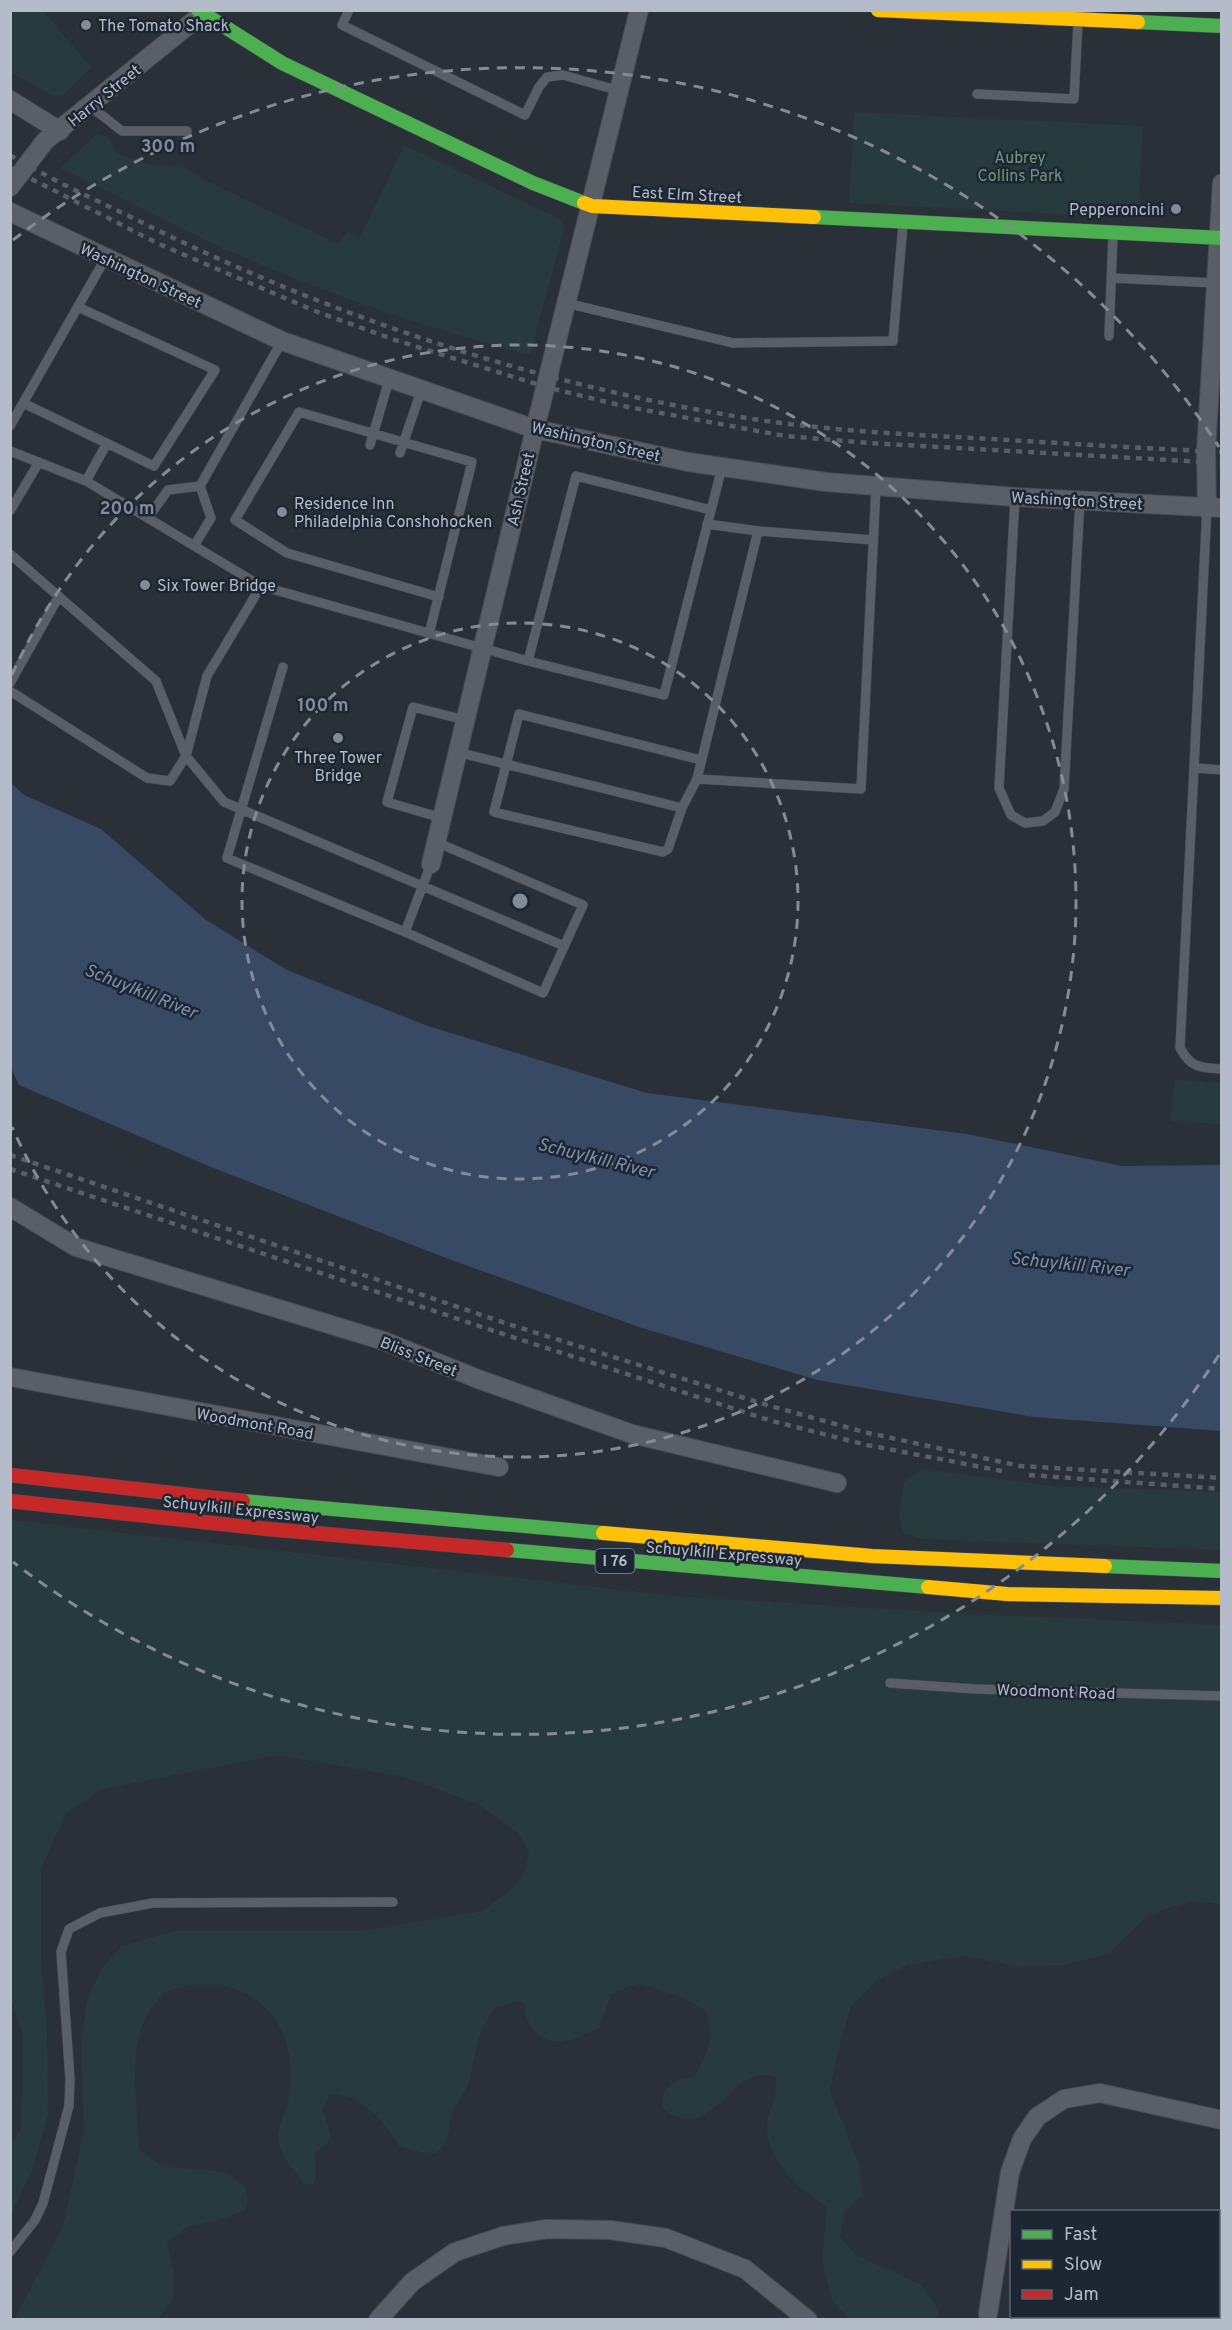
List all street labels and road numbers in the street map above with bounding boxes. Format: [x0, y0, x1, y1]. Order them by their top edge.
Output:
street label: Harry Street [65, 61, 146, 132]
street label: East Elm Street [631, 183, 742, 209]
street label: Washington Street [76, 240, 204, 314]
street label: Washington Street [529, 418, 662, 468]
street label: Ash Street [504, 451, 540, 528]
street label: Washington Street [1011, 489, 1143, 515]
street label: Bliss Street [377, 1333, 460, 1382]
street label: Woodmont Road [194, 1405, 315, 1445]
street label: Schuylkill Expressway [162, 1493, 320, 1529]
street label: Schuylkill Expressway [645, 1538, 803, 1572]
road number: I 76 [596, 1549, 634, 1573]
street label: Woodmont Road [996, 1681, 1116, 1705]

